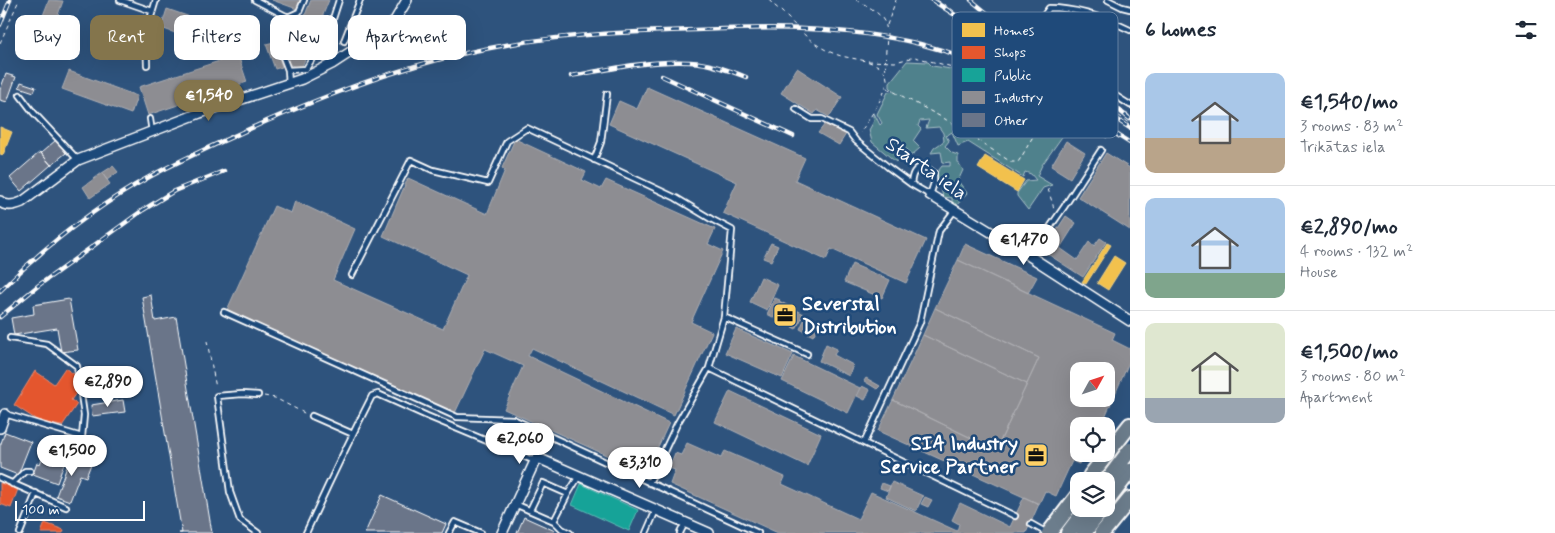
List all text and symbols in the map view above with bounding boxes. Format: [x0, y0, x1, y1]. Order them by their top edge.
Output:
legend [952, 12, 1118, 138]
chip: Buy [15, 15, 80, 60]
chip: Rent [90, 15, 164, 60]
chip: Filters [174, 15, 260, 60]
chip: New [270, 15, 338, 60]
chip: Apartment [348, 15, 466, 60]
text: 6 homes [1145, 16, 1216, 44]
icon: filters [1512, 16, 1540, 44]
text: Homes [994, 22, 1035, 40]
text: Shops [994, 44, 1026, 62]
text: Public [994, 67, 1031, 85]
pin: €1,540 [168, 80, 250, 122]
text: €1,540 [185, 85, 233, 106]
text: €1,540/mo [1300, 88, 1398, 116]
text: Industry [994, 89, 1043, 107]
icon: home [1185, 93, 1245, 153]
text: Other [994, 112, 1028, 130]
text: 3 rooms · 83 m² [1300, 116, 1403, 137]
street label: Starta iela [880, 131, 972, 207]
text: Trikātas iela [1300, 137, 1386, 158]
text: €2,890/mo [1300, 213, 1398, 241]
icon: home [1185, 218, 1245, 278]
pin: €1,470 [983, 224, 1065, 266]
text: €1,470 [1000, 229, 1048, 250]
text: 4 rooms · 132 m² [1300, 241, 1413, 262]
text: House [1300, 262, 1338, 283]
place label: Severstal Distribution [802, 291, 897, 341]
office icon: Severstal Distribution [772, 302, 798, 328]
text: €1,500/mo [1300, 338, 1398, 366]
icon: home [1185, 343, 1245, 403]
north arrow [1070, 362, 1115, 408]
map controls [1070, 362, 1115, 517]
pin: €2,890 [67, 366, 149, 408]
text: 3 rooms · 80 m² [1300, 366, 1406, 387]
text: €2,890 [84, 371, 132, 392]
text: Apartment [1300, 387, 1373, 408]
button: locate [1070, 417, 1115, 462]
pin: €2,060 [479, 422, 561, 465]
text: €2,060 [496, 428, 544, 449]
place label: SIA Industry Service Partner [880, 431, 1019, 481]
pin: €1,500 [31, 434, 113, 477]
text: €1,500 [48, 440, 96, 461]
office icon: SIA Industry Service Partner [1023, 442, 1049, 468]
pin: €3,310 [599, 446, 681, 489]
text: €3,310 [618, 452, 662, 473]
button: layers [1070, 472, 1115, 517]
scale bar [15, 498, 145, 521]
text: 100 m [22, 501, 60, 519]

